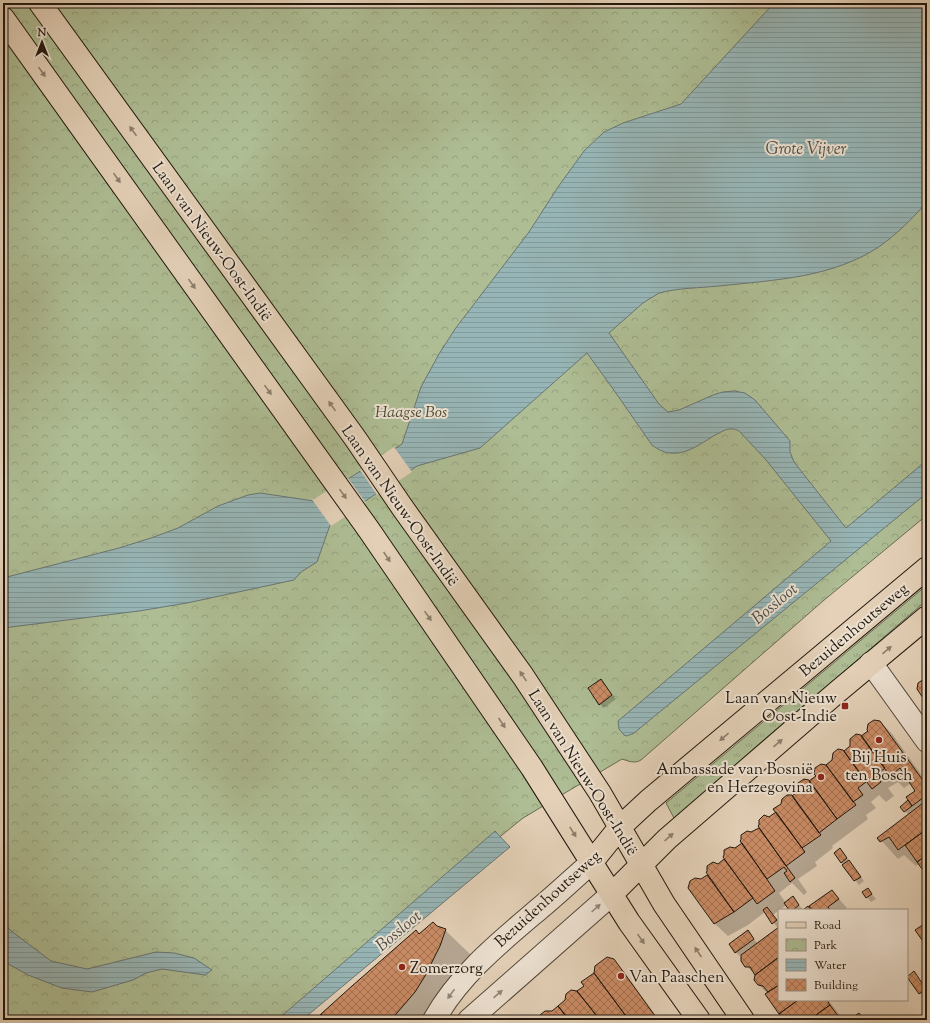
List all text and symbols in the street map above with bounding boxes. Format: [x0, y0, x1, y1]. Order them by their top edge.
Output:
north arrow [22, 22, 62, 62]
text: N [37, 25, 47, 41]
one-way arrow [38, 67, 46, 77]
one-way arrow [128, 125, 137, 136]
water label: Grote Vijver [766, 138, 846, 162]
street label: Laan van Nieuw-Oost-Indië [145, 158, 277, 327]
one-way arrow [113, 173, 121, 183]
one-way arrow [188, 279, 196, 289]
one-way arrow [264, 384, 272, 395]
one-way arrow [328, 401, 336, 412]
park label: Haagse Bos [375, 402, 447, 425]
street label: Laan van Nieuw-Oost-Indië [335, 421, 463, 592]
one-way arrow [339, 489, 347, 499]
one-way arrow [383, 552, 391, 563]
water label: Bossloot [747, 578, 803, 631]
street label: Bezuidenhoutseweg [795, 578, 914, 683]
one-way arrow [424, 611, 432, 622]
one-way arrow [882, 645, 893, 654]
one-way arrow [519, 671, 527, 682]
street label: Laan van Nieuw-Oost-Indië [521, 686, 642, 861]
place label: Laan van Nieuw Oost-Indie [725, 688, 837, 729]
marker: Laan van Nieuw Oost-Indie [840, 701, 850, 711]
one-way arrow [498, 718, 506, 728]
one-way arrow [719, 733, 730, 742]
marker: Bij Huis ten Bosch [874, 735, 884, 745]
one-way arrow [773, 739, 782, 748]
place label: Bij Huis ten Bosch [845, 747, 913, 788]
place label: Ambassade van Bosnië en Herzegovina [656, 759, 814, 800]
marker: Ambassade van Bosnië en Herzegovina [816, 772, 826, 782]
one-way arrow [569, 827, 577, 837]
one-way arrow [664, 833, 674, 842]
street label: Bezuidenhoutseweg [490, 846, 607, 954]
one-way arrow [591, 904, 601, 913]
water label: Bossloot [371, 905, 427, 958]
legend [778, 909, 908, 1001]
text: Road [814, 917, 841, 935]
one-way arrow [637, 933, 645, 944]
text: Park [814, 937, 837, 955]
one-way arrow [694, 947, 702, 958]
text: Water [814, 957, 847, 975]
place label: Zomerzorg [410, 958, 483, 981]
marker: Zomerzorg [397, 962, 407, 972]
place label: Van Paaschen [629, 967, 725, 990]
marker: Van Paaschen [616, 971, 626, 981]
text: Building [814, 977, 858, 995]
one-way arrow [447, 989, 455, 1000]
one-way arrow [493, 990, 504, 999]

